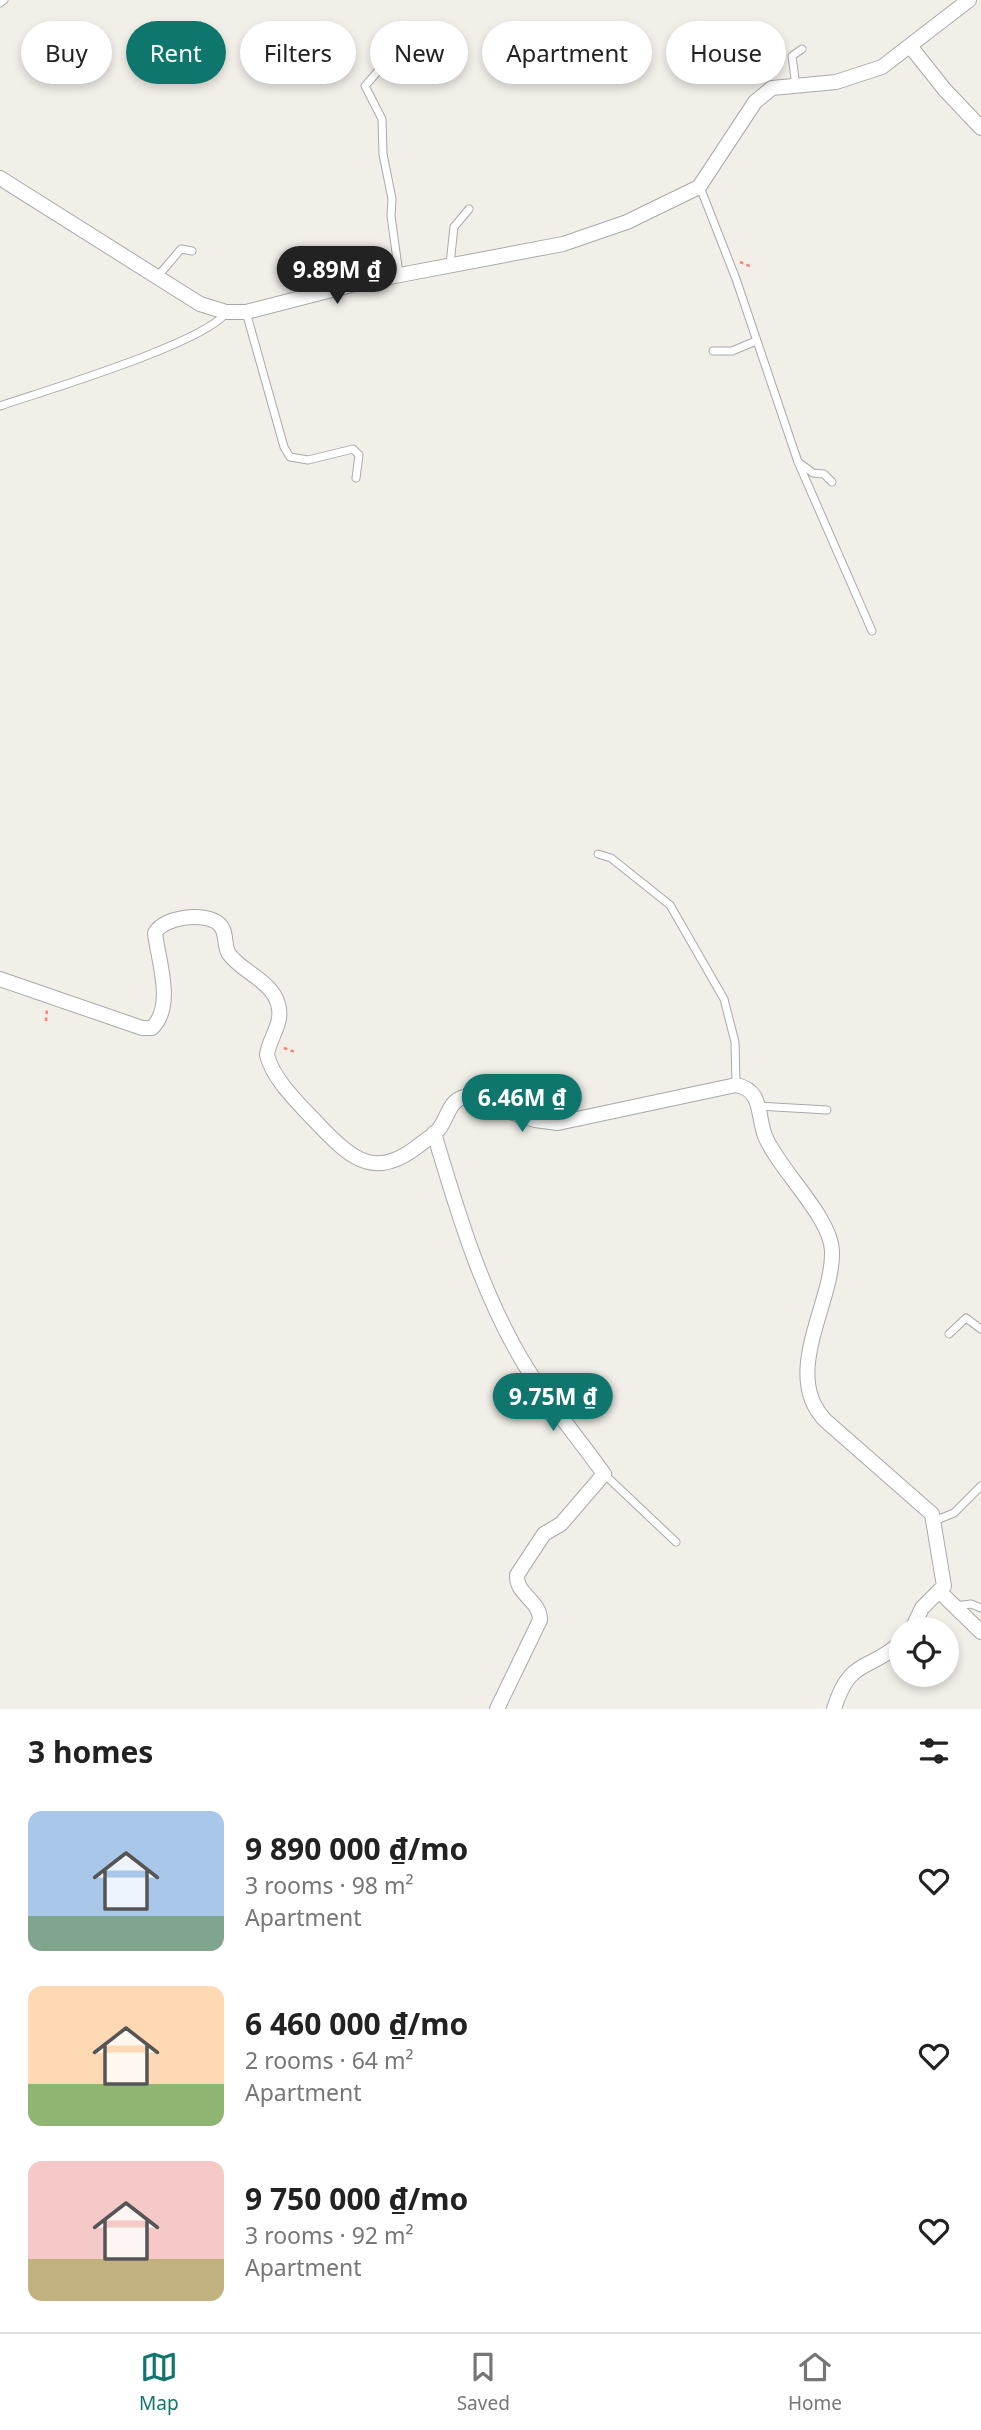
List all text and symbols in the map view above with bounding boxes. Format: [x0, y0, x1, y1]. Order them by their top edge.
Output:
chip: Buy [21, 21, 112, 84]
chip: Rent [126, 21, 226, 84]
chip: Filters [240, 21, 356, 84]
chip: New [370, 21, 468, 84]
chip: Apartment [482, 21, 652, 84]
chip: House [666, 21, 786, 84]
pin: 9.89M ₫ [272, 246, 402, 306]
text: 9.89M ₫ [293, 253, 381, 285]
pin: 6.46M ₫ [457, 1074, 587, 1134]
text: 6.46M ₫ [478, 1081, 566, 1113]
pin: 9.75M ₫ [488, 1374, 618, 1433]
text: 9.75M ₫ [509, 1380, 597, 1412]
map controls [889, 1617, 959, 1687]
button: locate [889, 1617, 959, 1687]
text: 3 homes [28, 1731, 153, 1772]
icon: filters [915, 1732, 953, 1770]
text: 9 890 000 ₫/mo [245, 1828, 468, 1869]
icon: home [84, 1839, 168, 1923]
icon: heart [915, 1862, 953, 1900]
text: 3 rooms · 98 m² [245, 1869, 414, 1901]
text: Apartment [245, 1901, 362, 1933]
text: 6 460 000 ₫/mo [245, 2003, 468, 2044]
icon: home [84, 2014, 168, 2098]
icon: heart [915, 2037, 953, 2075]
text: 2 rooms · 64 m² [245, 2044, 414, 2076]
text: Apartment [245, 2076, 362, 2108]
text: 9 750 000 ₫/mo [245, 2178, 468, 2219]
icon: home [84, 2189, 168, 2273]
icon: heart [915, 2212, 953, 2250]
text: 3 rooms · 92 m² [245, 2219, 414, 2251]
text: Apartment [245, 2251, 362, 2283]
tab: Map [139, 2348, 179, 2416]
tab: Saved [457, 2348, 510, 2416]
tab: Home [788, 2348, 842, 2416]

